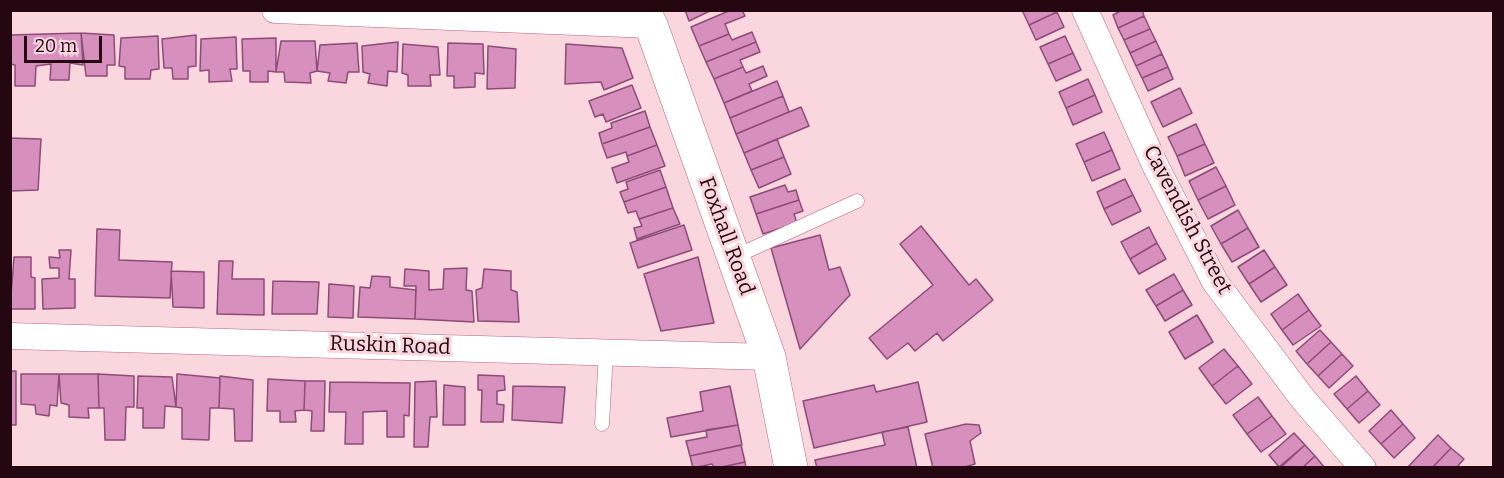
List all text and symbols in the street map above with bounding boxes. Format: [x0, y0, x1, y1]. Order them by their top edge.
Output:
scale bar [27, 24, 105, 62]
text: 20 m [35, 35, 77, 57]
street label: Cavendish Street [1137, 141, 1237, 299]
street label: Foxhall Road [693, 174, 759, 298]
street label: Ruskin Road [329, 331, 451, 361]

